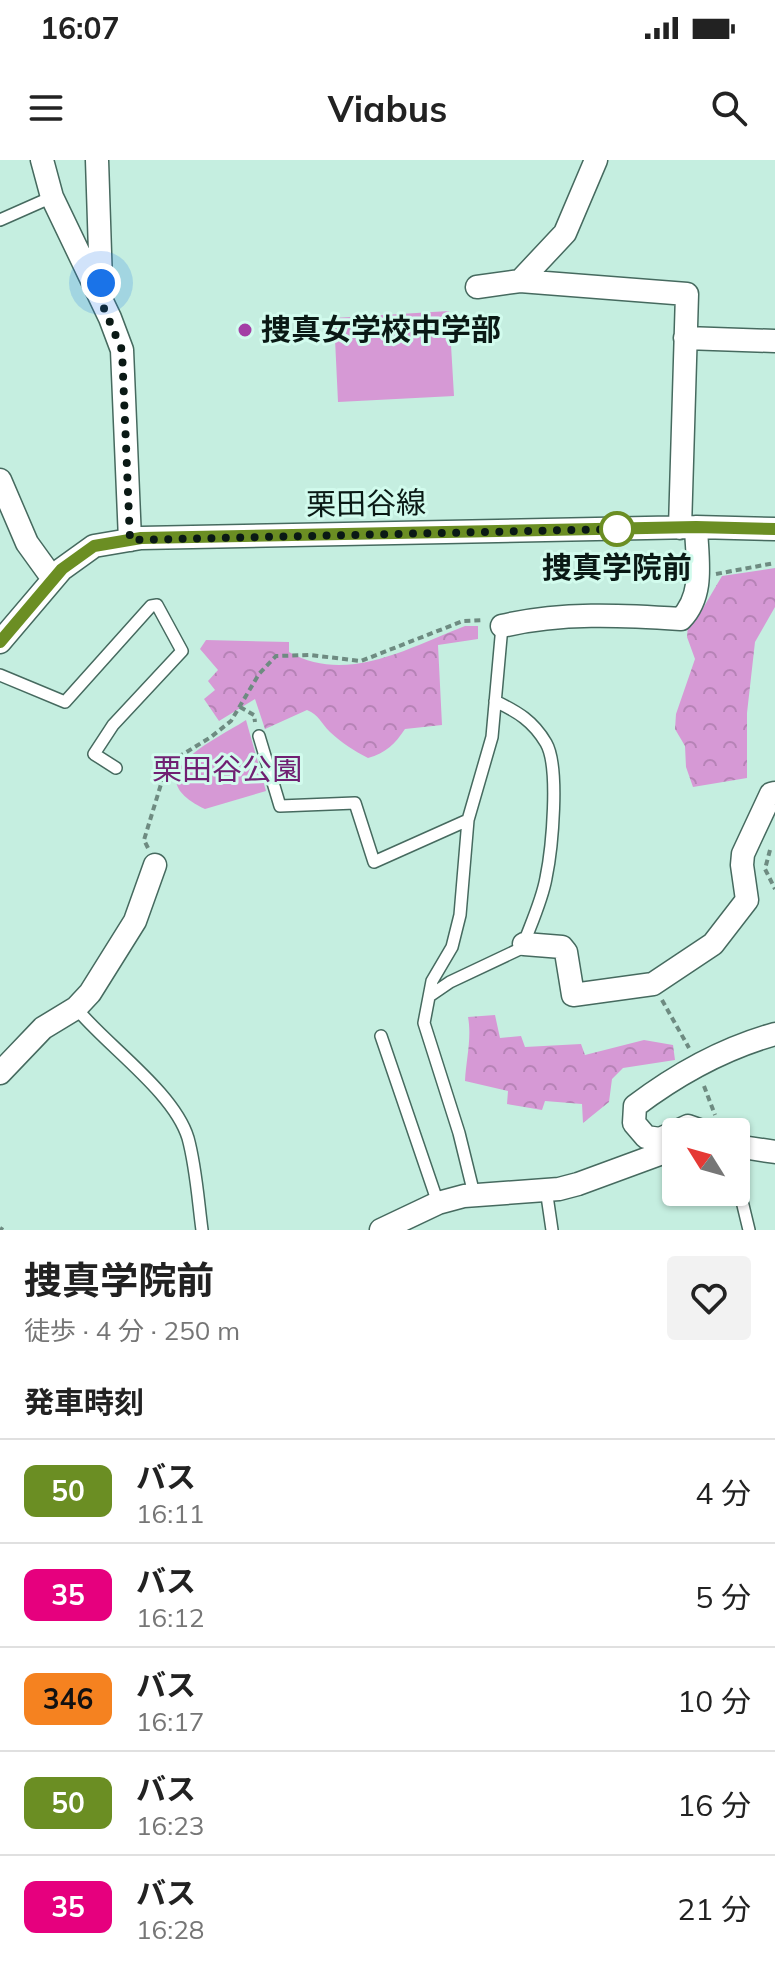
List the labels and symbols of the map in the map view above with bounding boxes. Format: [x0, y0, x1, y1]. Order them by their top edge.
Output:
your location [81, 263, 121, 303]
place label: 捜真女学校中学部 [261, 310, 501, 348]
marker: 捜真女学校中学部 [236, 321, 254, 339]
street label: 栗田谷線 [306, 483, 426, 523]
marker: 捜真学院前 [600, 512, 634, 546]
place label: 捜真学院前 [542, 548, 692, 586]
park label: 栗田谷公園 [152, 750, 302, 788]
north arrow [662, 1118, 750, 1206]

